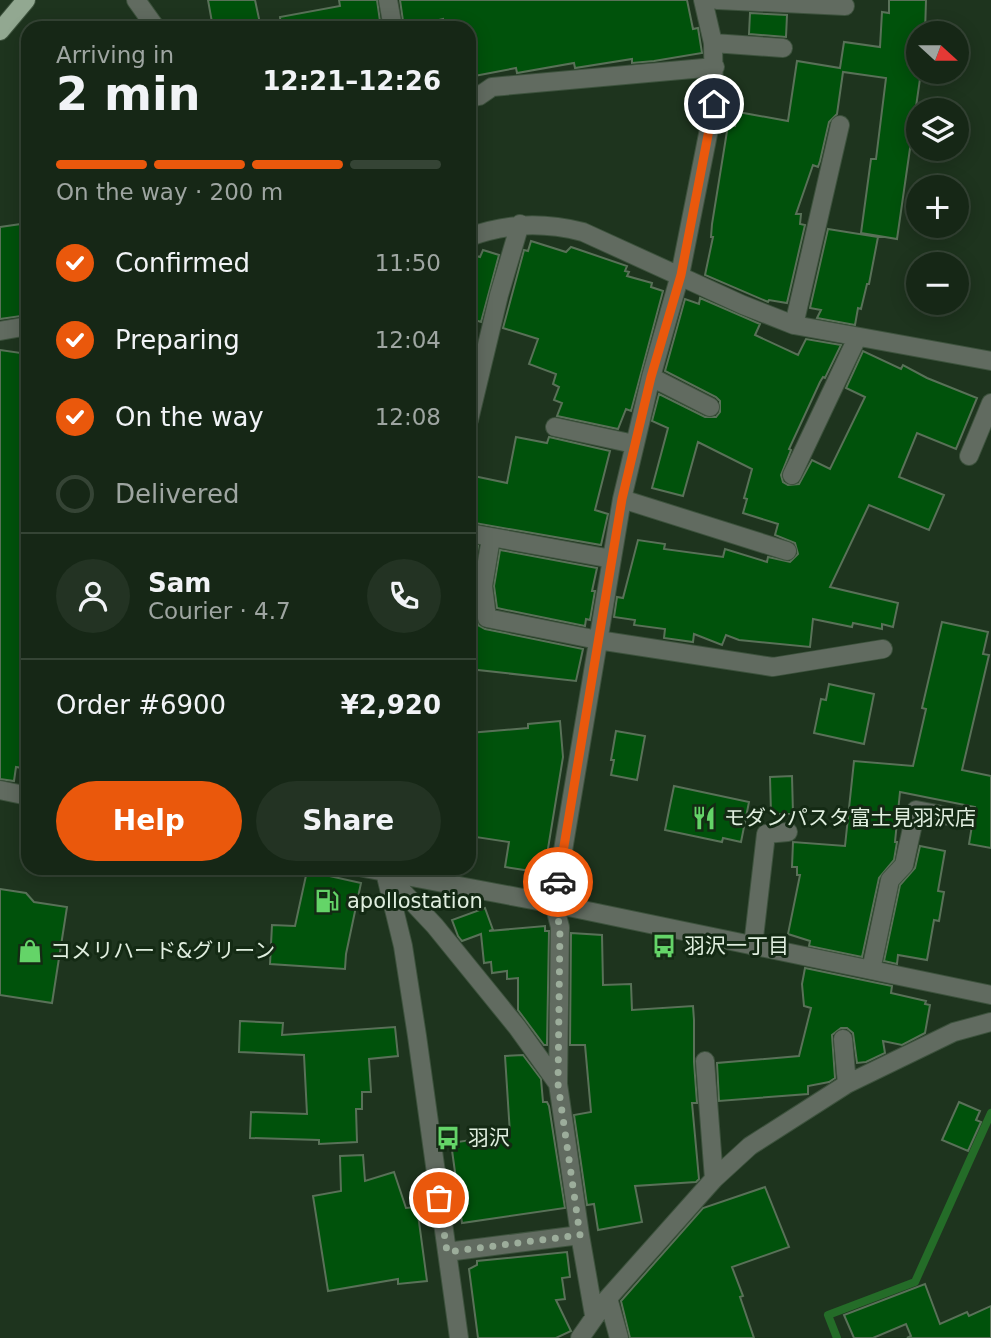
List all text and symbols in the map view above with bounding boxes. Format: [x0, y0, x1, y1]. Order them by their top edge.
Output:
north arrow [906, 21, 970, 84]
map controls [906, 21, 969, 315]
text: Arriving in [56, 42, 174, 68]
text: 12:21–12:26 [262, 66, 441, 96]
text: 2 min [56, 67, 200, 121]
pin [684, 74, 744, 134]
icon: home [695, 85, 733, 123]
button: layers [906, 98, 969, 161]
button: + [906, 175, 969, 238]
text: On the way · 200 m [56, 179, 283, 205]
icon: check [56, 244, 94, 282]
text: Confirmed [115, 248, 250, 278]
text: 11:50 [375, 250, 441, 276]
button: − [906, 252, 969, 315]
icon: check [56, 321, 94, 359]
text: Preparing [115, 325, 240, 355]
text: 12:04 [375, 327, 441, 353]
icon: check [56, 398, 94, 436]
text: On the way [115, 402, 264, 432]
text: 12:08 [375, 404, 441, 430]
text: Delivered [115, 479, 239, 509]
button: person [56, 559, 130, 633]
button: phone [367, 559, 441, 633]
text: Sam [148, 568, 211, 598]
text: Courier · 4.7 [148, 598, 291, 624]
text: Order #6900 [56, 690, 226, 720]
text: ¥2,920 [341, 690, 441, 720]
button: Help [56, 781, 242, 861]
button: Share [256, 781, 441, 861]
restaurant icon: モダンパスタ富士見羽沢店 [690, 804, 718, 832]
place label: モダンパスタ富士見羽沢店 [724, 806, 976, 830]
courier [523, 847, 593, 917]
icon: car [539, 863, 577, 901]
fuel station icon: apollostation [313, 887, 341, 915]
place label: apollostation [347, 889, 483, 913]
bus stop icon: 羽沢一丁目 [650, 932, 678, 960]
place label: 羽沢一丁目 [684, 934, 789, 958]
shop icon: コメリハード&グリーン [16, 937, 44, 965]
place label: コメリハード&グリーン [50, 939, 275, 963]
bus stop icon: 羽沢 [434, 1124, 462, 1152]
place label: 羽沢 [468, 1126, 510, 1150]
pin [409, 1168, 469, 1228]
icon: bag [420, 1179, 458, 1217]

